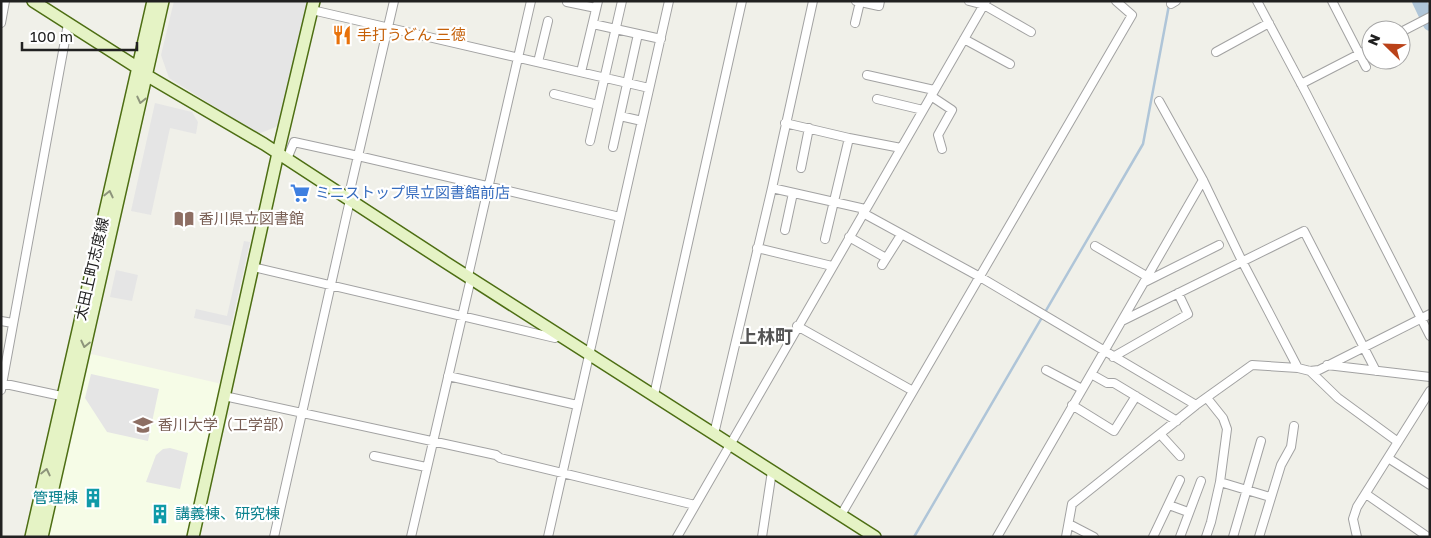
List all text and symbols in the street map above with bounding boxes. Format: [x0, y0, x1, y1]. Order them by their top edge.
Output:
scale bar [22, 20, 138, 52]
north arrow [1361, 20, 1411, 70]
restaurant icon: 手打うどん 三徳 [331, 24, 353, 46]
place label: 手打うどん 三徳 [357, 25, 466, 43]
text: 100 m [30, 27, 73, 45]
text: N [1364, 32, 1383, 48]
one-way arrow [136, 95, 146, 104]
supermarket icon: ミニストップ県立図書館前店 [289, 182, 311, 204]
place label: ミニストップ県立図書館前店 [315, 183, 510, 201]
one-way arrow [103, 190, 114, 199]
library icon: 香川県立図書館 [173, 208, 195, 230]
place label: 香川県立図書館 [199, 209, 304, 227]
street label: 太田上町志度線 [70, 216, 112, 322]
district label: 上林町 [739, 325, 793, 347]
one-way arrow [81, 339, 91, 348]
school or university icon: 香川大学（工学部） [132, 414, 154, 436]
place label: 香川大学（工学部） [158, 415, 293, 433]
one-way arrow [40, 468, 51, 477]
building icon: 管理棟 [82, 487, 104, 509]
place label: 管理棟 [33, 488, 78, 506]
building icon: 講義棟、研究棟 [149, 503, 171, 525]
place label: 講義棟、研究棟 [175, 504, 280, 522]

